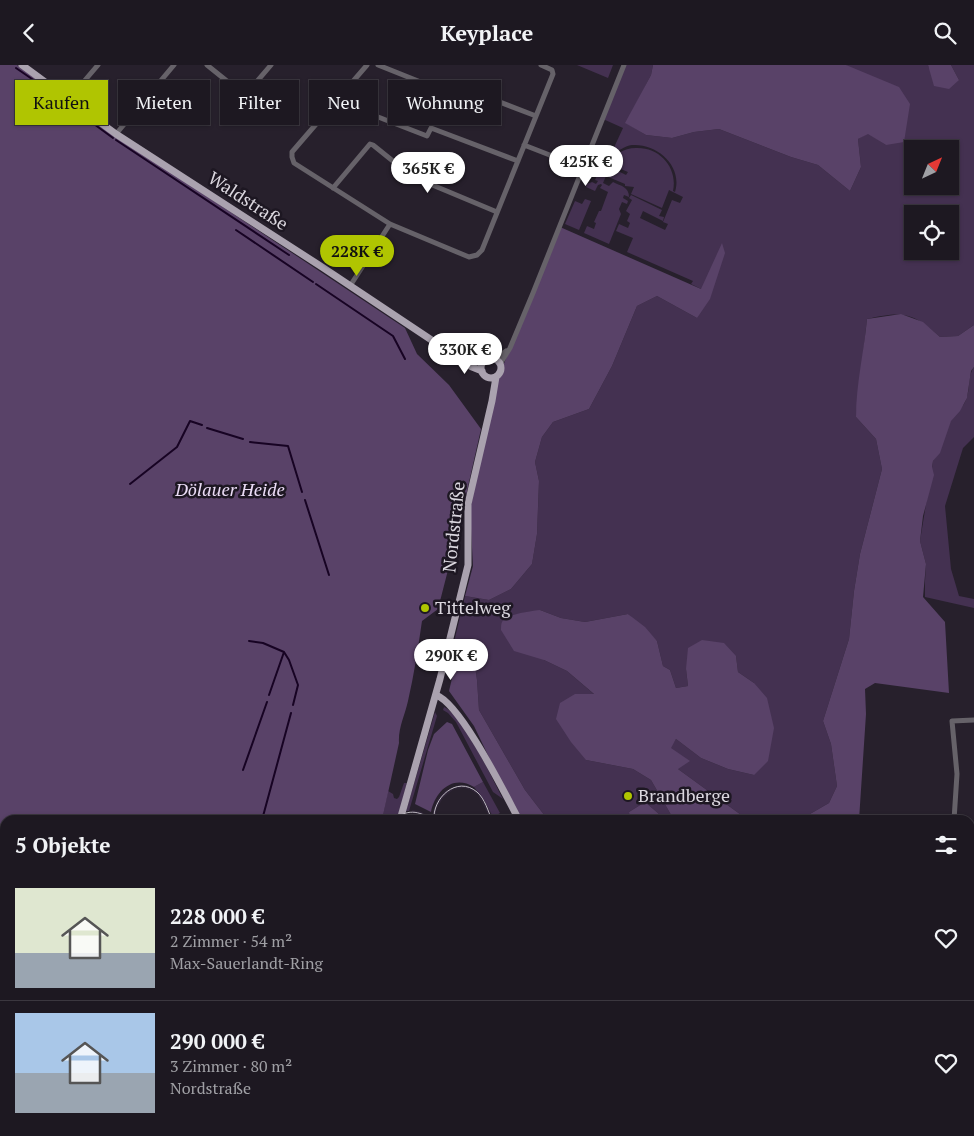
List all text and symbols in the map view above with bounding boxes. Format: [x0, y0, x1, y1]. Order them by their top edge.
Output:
text: Keyplace [441, 18, 533, 47]
icon: back [15, 19, 43, 47]
icon: search [931, 19, 959, 47]
chip: Kaufen [15, 80, 108, 125]
chip: Mieten [118, 80, 210, 125]
chip: Filter [220, 80, 299, 125]
chip: Neu [309, 80, 378, 125]
chip: Wohnung [388, 80, 501, 125]
north arrow [904, 140, 959, 195]
map controls [904, 140, 959, 260]
pin: 425K € [545, 145, 627, 187]
text: 425K € [560, 150, 612, 172]
pin: 365K € [387, 151, 469, 194]
text: 365K € [402, 157, 454, 179]
street label: Waldstraße [204, 165, 293, 235]
button: locate [904, 205, 959, 260]
pin: 228K € [316, 235, 398, 277]
text: 228K € [331, 240, 383, 262]
pin: 330K € [424, 333, 506, 375]
text: 330K € [439, 338, 491, 360]
park label: Dölauer Heide [174, 477, 285, 501]
street label: Nordstraße [436, 480, 470, 573]
place label: Tittelweg [435, 595, 511, 619]
marker: Tittelweg [419, 602, 431, 614]
pin: 290K € [410, 639, 492, 681]
text: 290K € [425, 644, 477, 666]
place label: Brandberge [638, 783, 730, 807]
marker: Brandberge [622, 790, 634, 802]
text: 5 Objekte [15, 831, 111, 859]
icon: filters [932, 831, 960, 859]
text: 228 000 € [170, 902, 264, 930]
icon: home [55, 908, 115, 968]
icon: heart [932, 924, 960, 952]
text: 2 Zimmer · 54 m² [170, 930, 292, 952]
text: Max-Sauerlandt-Ring [170, 952, 323, 974]
text: 290 000 € [170, 1027, 264, 1055]
icon: home [55, 1033, 115, 1093]
icon: heart [932, 1049, 960, 1077]
text: 3 Zimmer · 80 m² [170, 1055, 292, 1077]
text: Nordstraße [170, 1077, 251, 1099]

